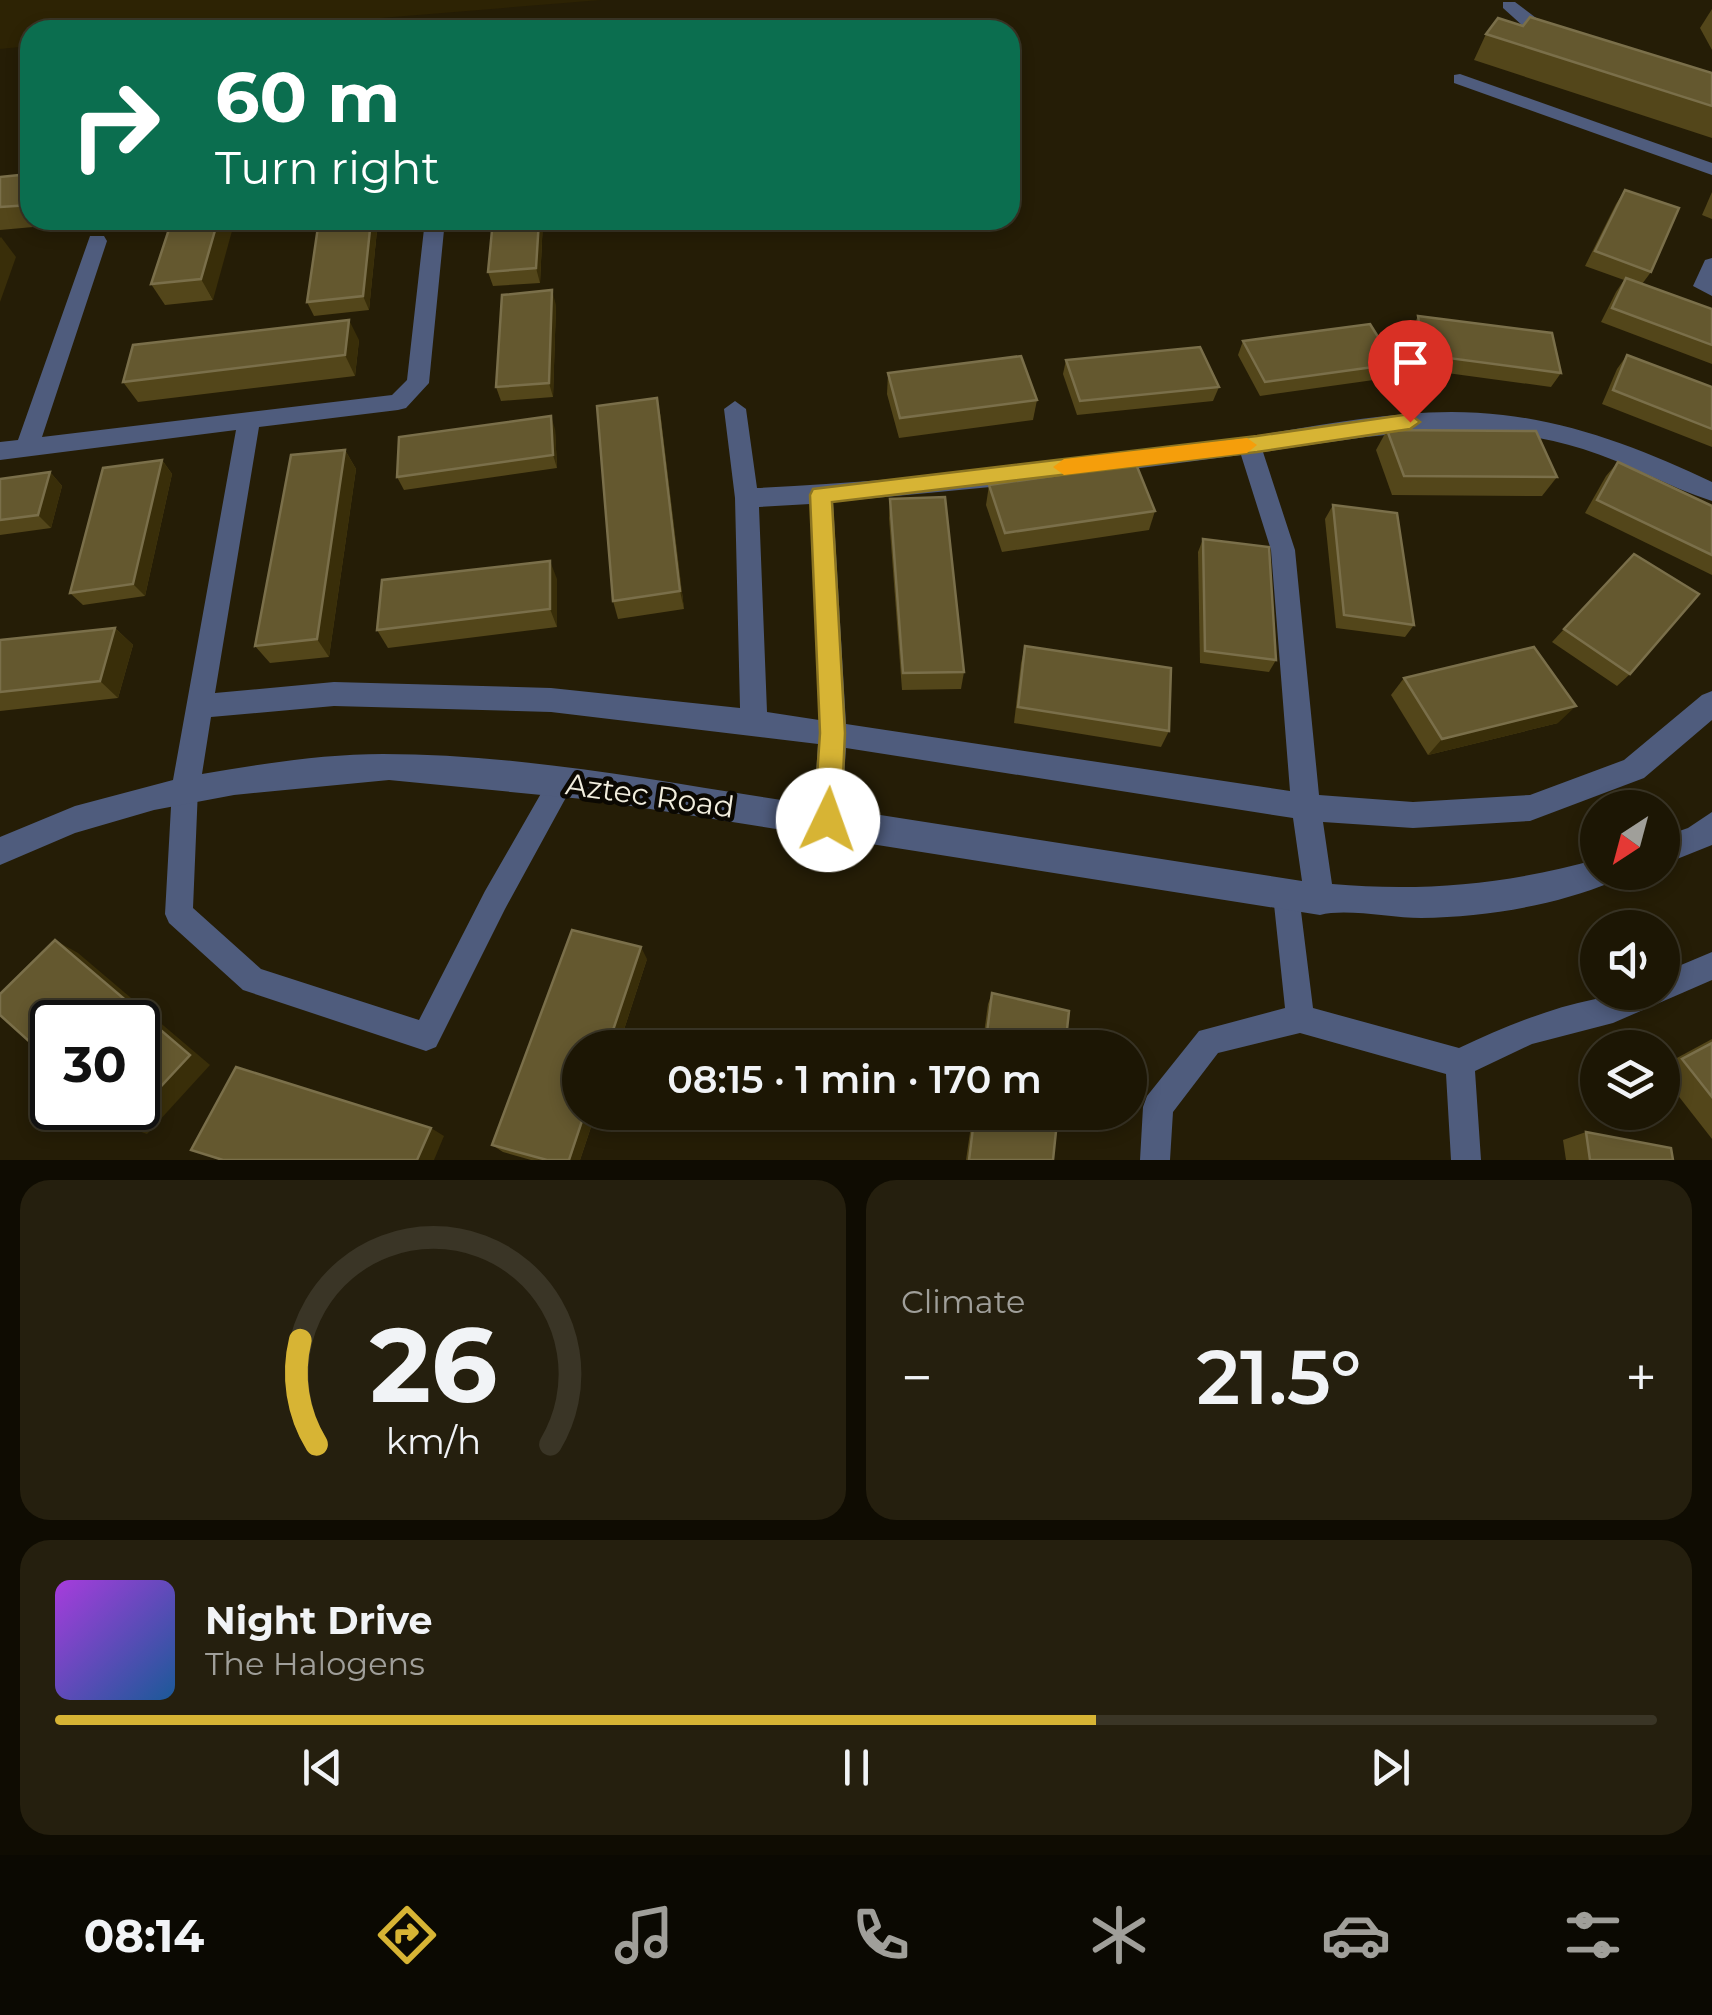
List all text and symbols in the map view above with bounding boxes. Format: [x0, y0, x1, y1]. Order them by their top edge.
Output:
text: 60 m [215, 54, 400, 140]
icon: right [50, 60, 180, 190]
text: Turn right [215, 140, 440, 195]
pin [1368, 320, 1453, 423]
icon: arrive [1383, 335, 1438, 390]
street label: Aztec Road [563, 765, 737, 826]
position arrow [776, 768, 880, 872]
north arrow [1580, 790, 1680, 890]
map controls [1580, 790, 1680, 1130]
button: sound [1580, 910, 1680, 1010]
speed limit sign: 30 [30, 1000, 160, 1130]
button: layers [1580, 1030, 1680, 1130]
text: 08:15 · 1 min · 170 m [667, 1056, 1042, 1103]
text: Climate [901, 1282, 1025, 1321]
text: 26 [369, 1301, 497, 1428]
text: 21.5° [1196, 1331, 1362, 1423]
text: − [901, 1344, 933, 1411]
text: + [1625, 1344, 1657, 1411]
text: km/h [385, 1419, 481, 1463]
text: Night Drive [205, 1597, 432, 1644]
text: The Halogens [205, 1644, 425, 1683]
icon: previous [295, 1740, 350, 1795]
icon: pause [829, 1740, 884, 1795]
icon: next [1363, 1740, 1418, 1795]
icon: directions [372, 1900, 442, 1970]
icon: music [609, 1900, 679, 1970]
icon: phone [846, 1900, 916, 1970]
icon: climate [1084, 1900, 1154, 1970]
icon: car [1321, 1900, 1391, 1970]
icon: filters [1558, 1900, 1628, 1970]
text: 08:14 [84, 1908, 204, 1963]

